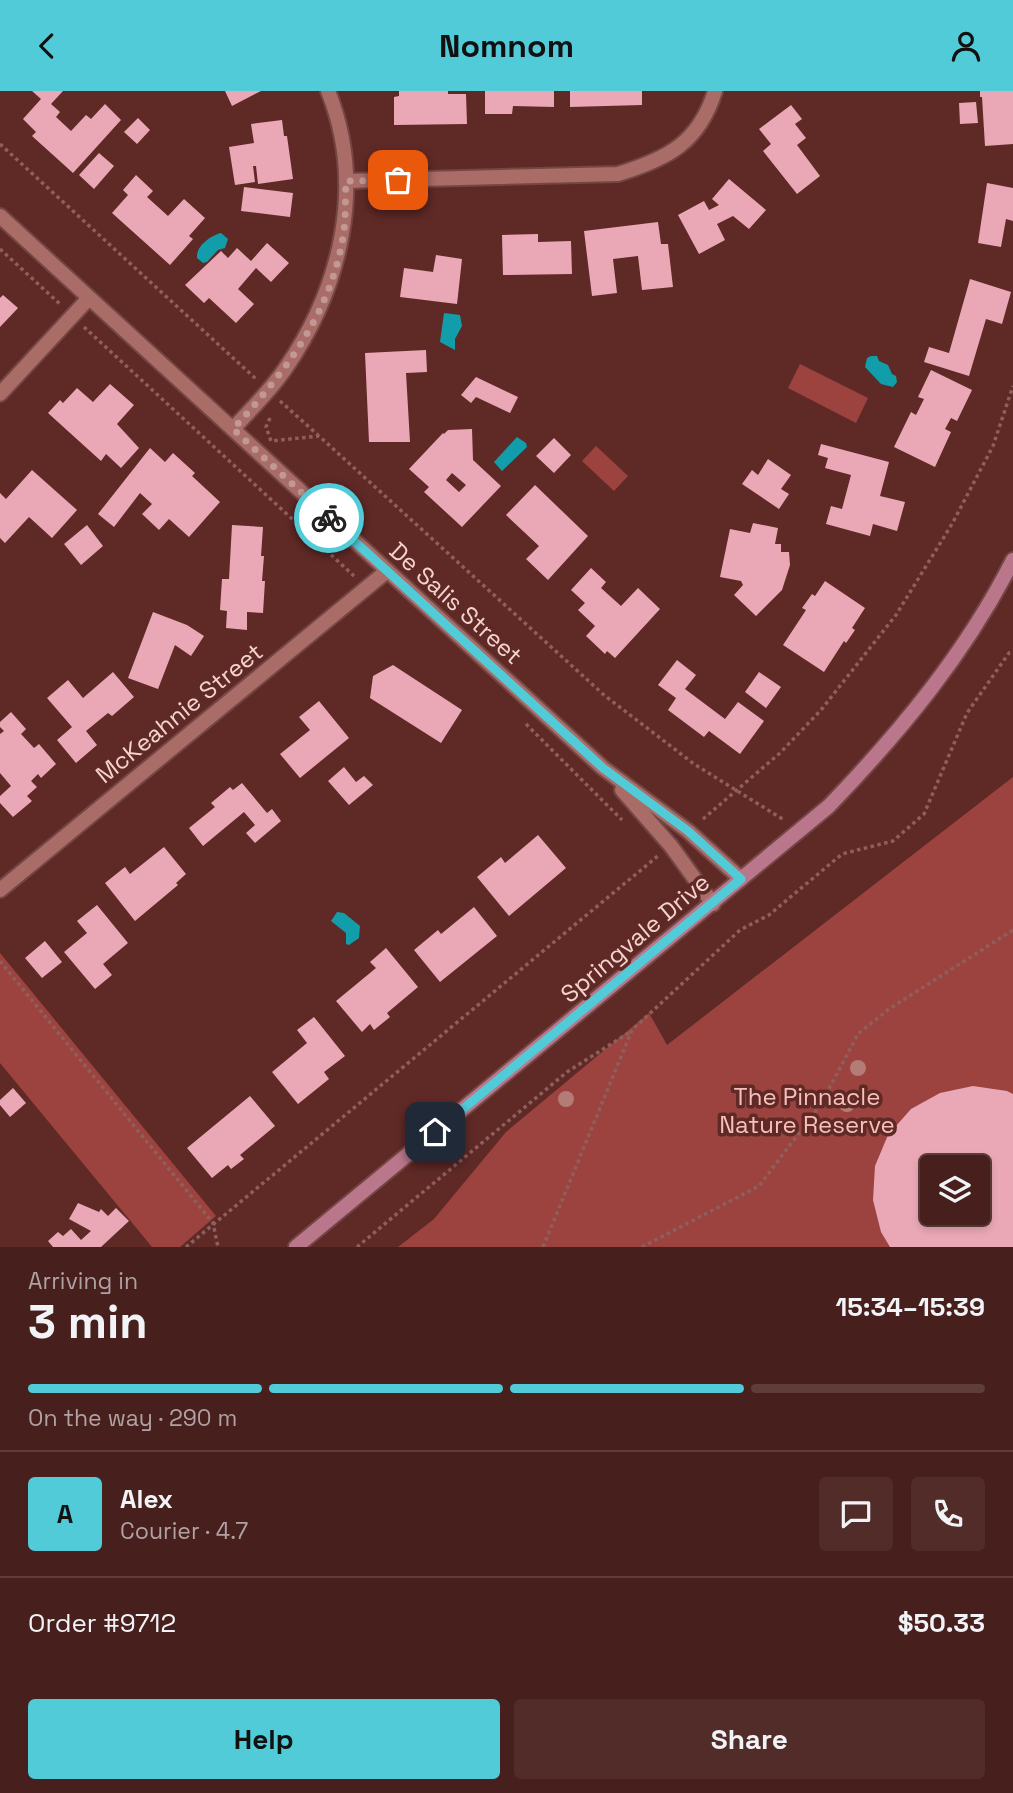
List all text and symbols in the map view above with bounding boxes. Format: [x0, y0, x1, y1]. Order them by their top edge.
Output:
text: Nomnom [439, 26, 574, 66]
icon: back [28, 27, 66, 65]
icon: person [947, 27, 985, 65]
pin [368, 150, 428, 210]
icon: bag [379, 161, 417, 199]
courier [294, 483, 364, 553]
icon: bike [310, 499, 348, 537]
street label: De Salis Street [383, 535, 529, 671]
street label: McKeahnie Street [89, 636, 269, 790]
street label: Springvale Drive [554, 867, 716, 1009]
park label: The Pinnacle Nature Reserve [719, 1081, 895, 1140]
pin [405, 1102, 465, 1162]
icon: home [416, 1113, 454, 1151]
map controls [920, 1155, 990, 1225]
button: layers [920, 1155, 990, 1225]
text: Arriving in [28, 1266, 138, 1296]
text: 15:34–15:39 [835, 1290, 985, 1324]
text: 3 min [28, 1293, 148, 1351]
text: On the way · 290 m [28, 1403, 237, 1433]
button: chat [819, 1477, 893, 1551]
button: phone [911, 1477, 985, 1551]
text: Alex [120, 1482, 173, 1516]
text: A [57, 1497, 73, 1531]
text: Courier · 4.7 [120, 1516, 248, 1546]
text: Order #9712 [28, 1606, 176, 1640]
text: $50.33 [898, 1606, 985, 1640]
button: Help [28, 1699, 500, 1779]
button: Share [514, 1699, 985, 1779]

